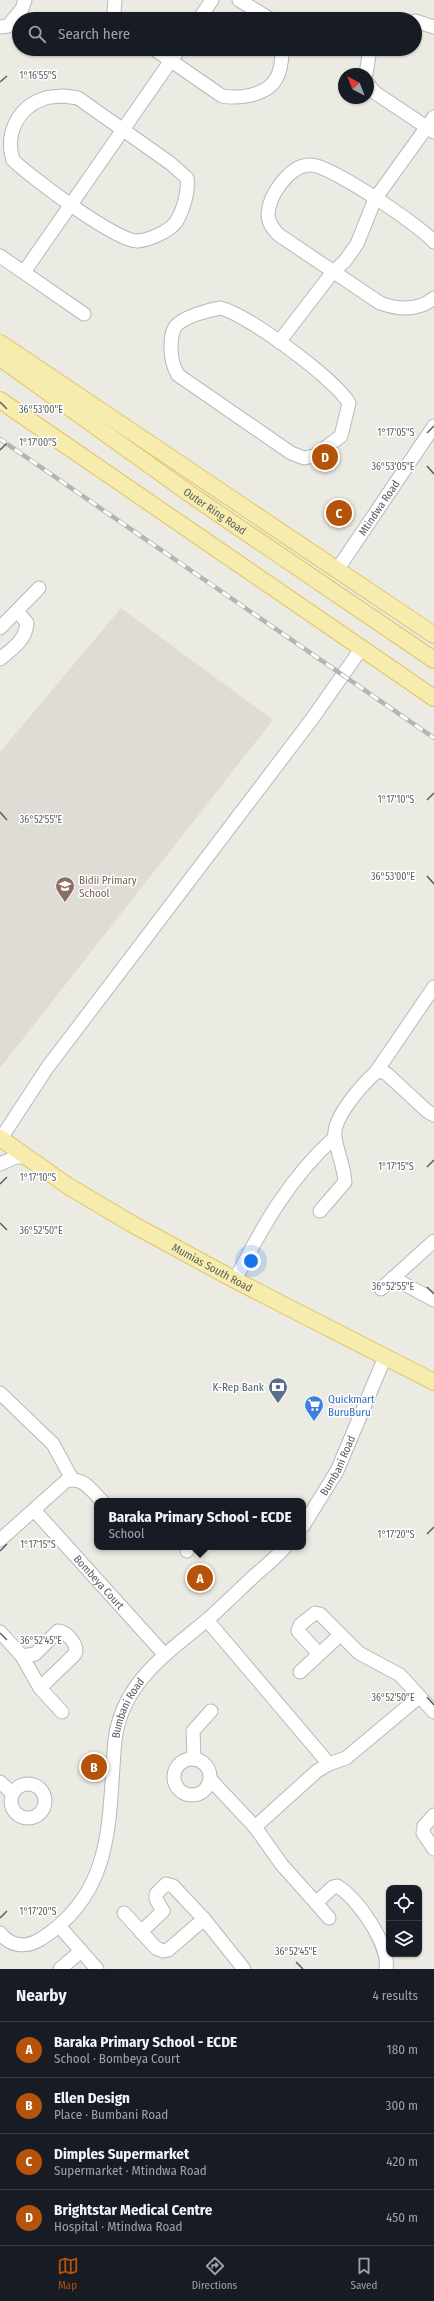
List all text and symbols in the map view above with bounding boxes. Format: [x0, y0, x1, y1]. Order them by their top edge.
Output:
search box [12, 12, 422, 56]
icon: search [26, 23, 48, 45]
text: Search here [58, 25, 130, 43]
north arrow [338, 68, 374, 104]
text: 1°16'55"S [20, 70, 56, 82]
text: 36°53'00"E [19, 404, 63, 416]
text: 1°17'05"S [378, 427, 414, 439]
text: 1°17'00"S [19, 437, 57, 449]
pin: D [312, 442, 338, 472]
text: 36°53'05"E [372, 461, 415, 473]
street label: Mtindwa Road [356, 478, 403, 538]
street label: Outer Ring Road [181, 485, 249, 538]
pin: C [326, 498, 352, 528]
text: 1°17'10"S [378, 794, 414, 806]
text: 36°52'55"E [20, 814, 62, 826]
text: 36°53'00"E [371, 871, 415, 883]
place label: Bidii Primary School [79, 874, 137, 900]
school or university icon: Bidii Primary School [54, 875, 76, 903]
text: 1°17'15"S [378, 1161, 414, 1173]
text: 1°17'10"S [20, 1172, 56, 1184]
text: 36°52'50"E [19, 1225, 63, 1237]
street label: Mumias South Road [170, 1241, 254, 1295]
your location [241, 1251, 261, 1271]
text: 36°52'55"E [372, 1281, 414, 1293]
bank icon: K-Rep Bank [267, 1376, 289, 1404]
place label: K-Rep Bank [212, 1381, 265, 1394]
place label: Quickmart BuruBuru [328, 1393, 375, 1419]
supermarket icon: Quickmart BuruBuru [303, 1394, 325, 1422]
street label: Bumbani Road [317, 1434, 358, 1498]
popup [94, 1498, 306, 1550]
text: Baraka Primary School - ECDE [108, 1508, 292, 1526]
text: School [108, 1526, 144, 1541]
text: 1°17'20"S [378, 1529, 414, 1541]
text: 1°17'15"S [20, 1539, 56, 1551]
street label: Bombeya Court [71, 1552, 127, 1612]
pin: A [187, 1563, 213, 1593]
text: 36°52'45"E [20, 1635, 62, 1647]
street label: Bumbani Road [109, 1675, 147, 1739]
text: 36°52'50"E [371, 1692, 415, 1704]
pin: B [81, 1752, 107, 1782]
map controls [386, 1885, 422, 1957]
button: locate [386, 1885, 422, 1921]
text: 1°17'20"S [20, 1906, 56, 1918]
button: layers [386, 1921, 422, 1957]
text: 36°52'45"E [275, 1946, 317, 1958]
text: Nearby [16, 1985, 67, 2006]
text: 4 results [372, 1988, 418, 2003]
text: Baraka Primary School - ECDE [54, 2033, 237, 2051]
text: A [25, 2042, 33, 2057]
text: 180 m [387, 2042, 418, 2057]
text: School · Bombeya Court [54, 2051, 180, 2066]
text: Ellen Design [54, 2089, 130, 2107]
text: B [25, 2098, 33, 2113]
text: 300 m [386, 2098, 418, 2113]
text: Place · Bumbani Road [54, 2107, 168, 2122]
text: Dimples Supermarket [54, 2145, 189, 2163]
text: C [26, 2154, 32, 2169]
text: 420 m [386, 2154, 418, 2169]
text: Supermarket · Mtindwa Road [54, 2163, 207, 2178]
text: Brightstar Medical Centre [54, 2201, 212, 2219]
text: D [25, 2210, 33, 2225]
text: 450 m [386, 2210, 418, 2225]
text: Hospital · Mtindwa Road [54, 2219, 182, 2234]
tab: Map [57, 2255, 79, 2292]
tab: Directions [192, 2255, 237, 2292]
tab: Saved [351, 2255, 377, 2292]

